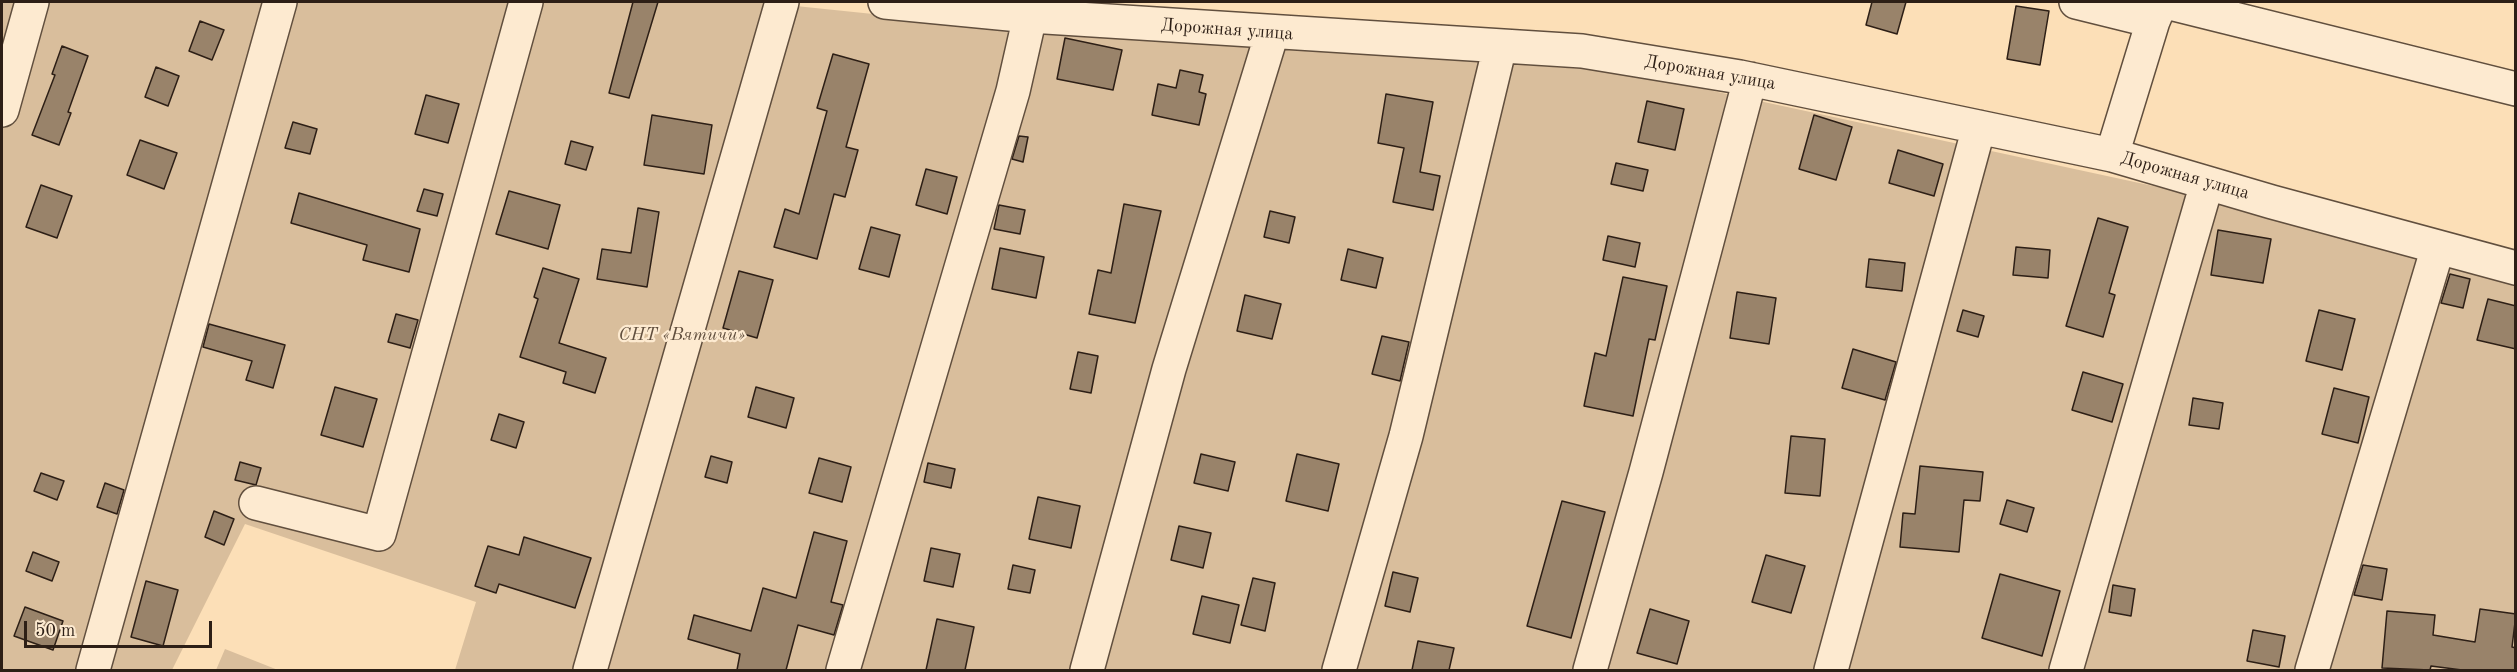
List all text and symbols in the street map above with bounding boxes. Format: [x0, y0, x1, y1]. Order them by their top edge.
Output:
street label: Дорожная улица [1160, 15, 1294, 45]
street label: Дорожная улица [1643, 51, 1777, 95]
street label: Дорожная улица [2118, 147, 2252, 205]
park label: СНТ «Вятичи» [619, 324, 745, 346]
scale bar [27, 609, 214, 647]
text: 50 m [35, 622, 75, 640]

